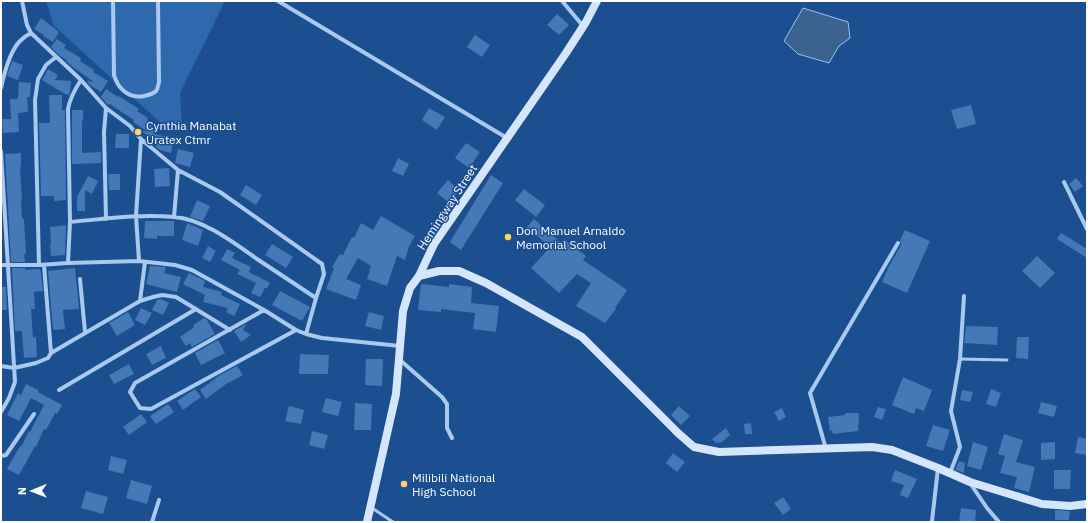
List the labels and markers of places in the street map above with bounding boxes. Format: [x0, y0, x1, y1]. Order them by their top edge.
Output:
place label: Cynthia Manabat Uratex Ctmr [146, 118, 236, 147]
marker: Cynthia Manabat Uratex Ctmr [133, 127, 143, 137]
place label: Don Manuel Arnaldo Memorial School [516, 223, 625, 252]
marker: Don Manuel Arnaldo Memorial School [503, 232, 513, 242]
place label: Milibili National High School [412, 470, 495, 499]
marker: Milibili National High School [399, 479, 409, 489]

